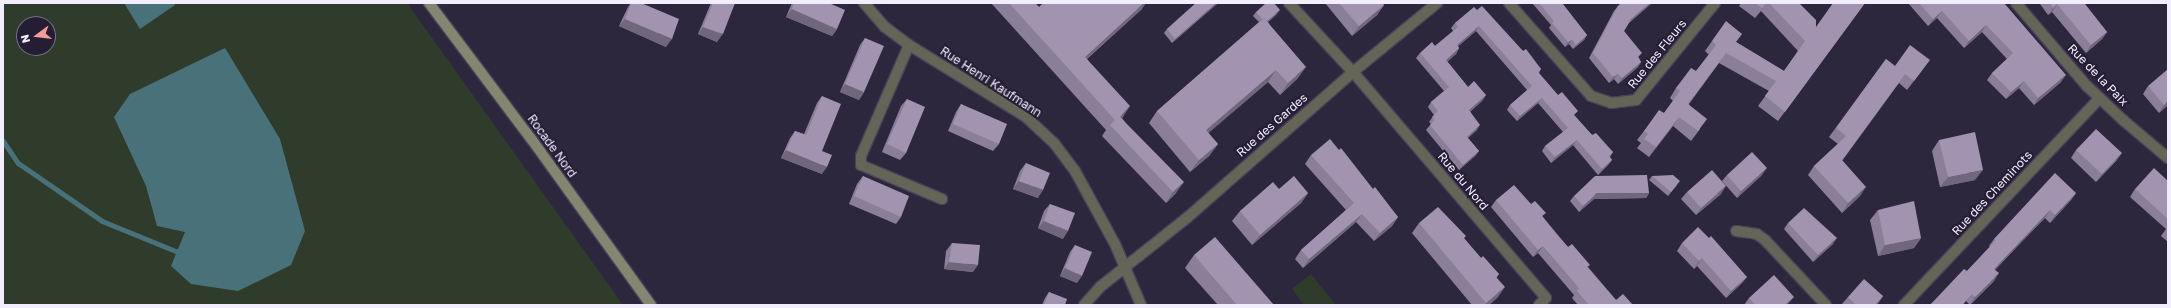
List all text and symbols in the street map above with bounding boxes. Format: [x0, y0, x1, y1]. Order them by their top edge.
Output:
north arrow [16, 16, 56, 56]
street label: Rue des Fleurs [1625, 16, 1689, 92]
text: N [18, 33, 32, 45]
street label: Rue de la Paix [2065, 41, 2131, 109]
street label: Rue Henri Kaufmann [937, 44, 1045, 120]
street label: Rue des Gardes [1234, 90, 1310, 160]
street label: Rocade Nord [524, 112, 580, 180]
street label: Rue des Cheminots [1949, 148, 2035, 238]
street label: Rue du Nord [1435, 149, 1491, 213]

